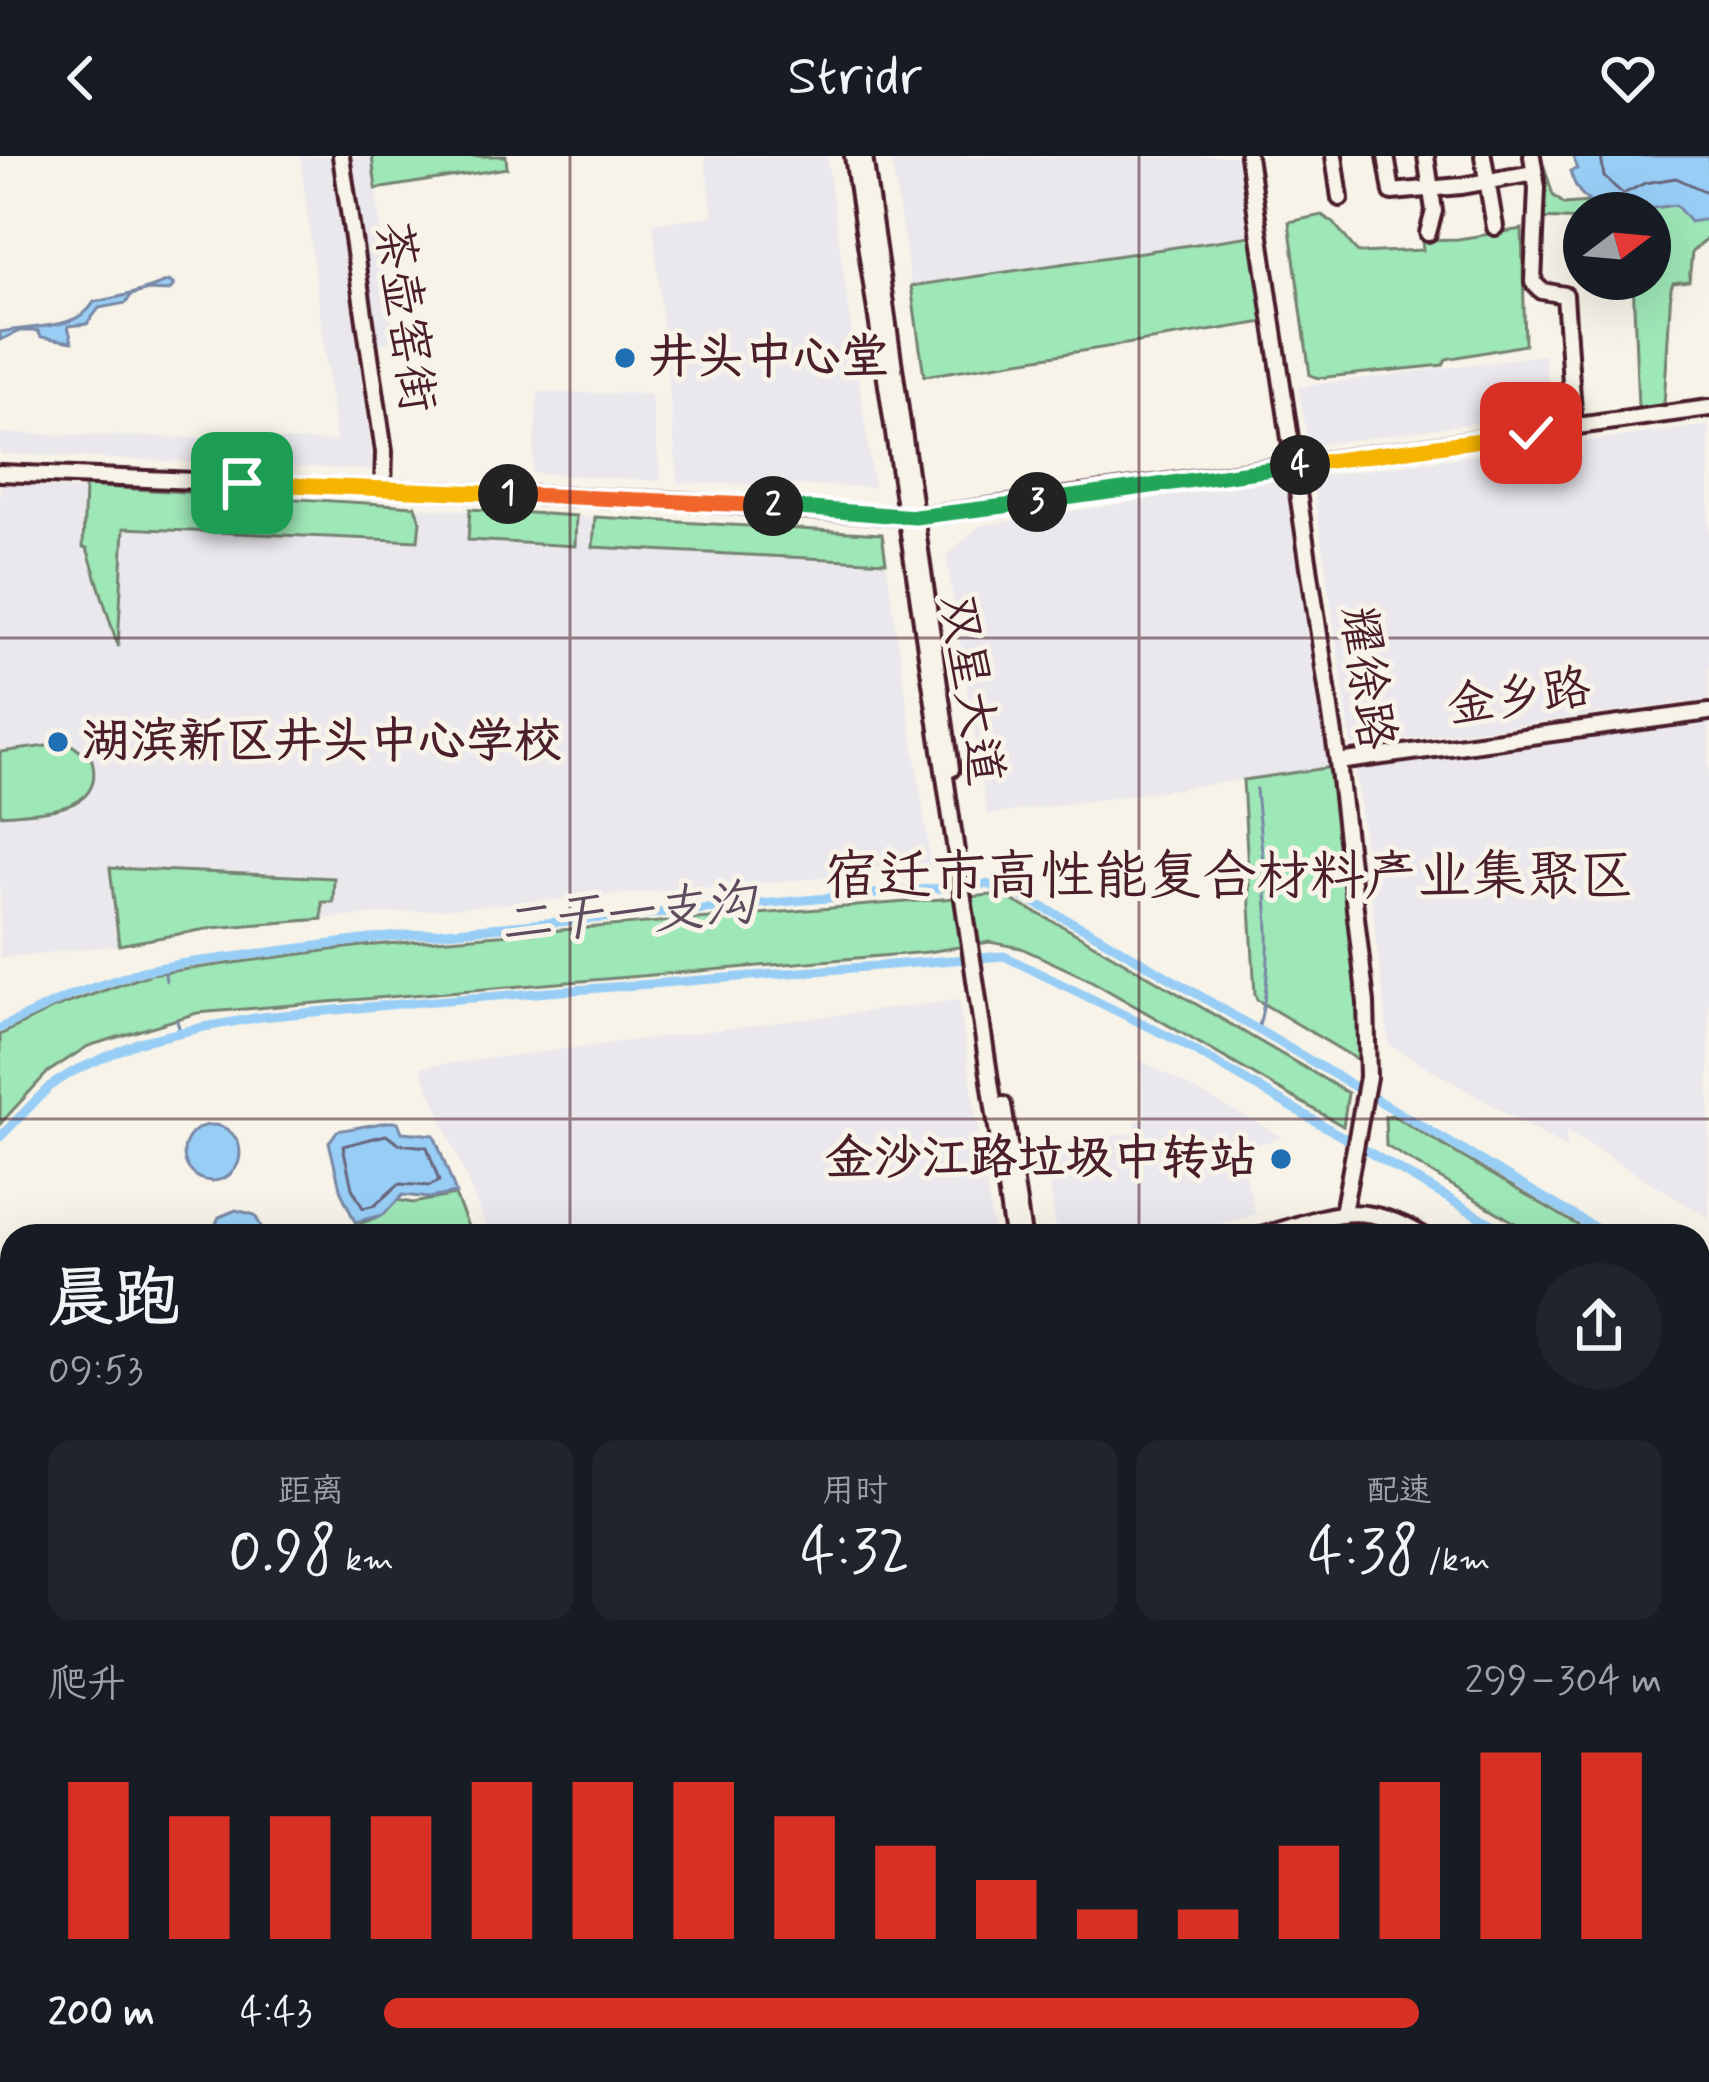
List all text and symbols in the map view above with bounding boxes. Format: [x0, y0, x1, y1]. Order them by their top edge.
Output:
text: Stridr [787, 43, 922, 114]
icon: back [48, 45, 114, 111]
icon: heart [1595, 45, 1661, 111]
north arrow [1563, 192, 1671, 300]
map controls [1563, 192, 1671, 300]
street label: 茶壶窑街 [359, 218, 449, 416]
place label: 井头中心堂 [649, 327, 889, 390]
marker: 井头中心堂 [612, 345, 638, 371]
pin [1480, 382, 1582, 484]
icon: check [1498, 400, 1564, 466]
pin [191, 432, 293, 534]
pin: 4 [1270, 435, 1330, 495]
text: 4 [1290, 443, 1310, 487]
icon: arrive [209, 450, 275, 516]
pin: 1 [478, 464, 538, 524]
text: 1 [501, 472, 515, 516]
pin: 3 [1007, 472, 1067, 532]
pin: 2 [743, 476, 803, 536]
text: 3 [1030, 480, 1044, 524]
text: 2 [765, 484, 781, 528]
street label: 双星大道 [924, 590, 1016, 790]
street label: 耀徐路 [1325, 602, 1407, 754]
street label: 金乡路 [1443, 657, 1595, 739]
place label: 湖滨新区井头中心学校 [82, 711, 562, 774]
marker: 湖滨新区井头中心学校 [45, 729, 71, 755]
district label: 宿迁市高性能复合材料产业集聚区 [824, 843, 1634, 914]
water label: 二干一支沟 [498, 872, 762, 960]
place label: 金沙江路垃圾中转站 [825, 1128, 1257, 1191]
marker: 金沙江路垃圾中转站 [1268, 1146, 1294, 1172]
text: 晨跑 [48, 1258, 180, 1344]
button: share [1536, 1263, 1662, 1389]
text: 09:53 [48, 1346, 143, 1397]
text: 距离 [278, 1470, 344, 1514]
text: 用时 [822, 1470, 888, 1514]
text: 配速 [1366, 1470, 1432, 1514]
text: 0.98 [228, 1514, 337, 1593]
text: 4:32 [800, 1514, 910, 1593]
text: 4:38 [1308, 1514, 1419, 1593]
text: km [337, 1539, 394, 1583]
text: /km [1419, 1539, 1490, 1583]
text: 299–304 m [1465, 1656, 1662, 1707]
text: 爬升 [48, 1660, 126, 1711]
text: 200 m [48, 1988, 154, 2039]
text: 4:43 [240, 1988, 312, 2039]

